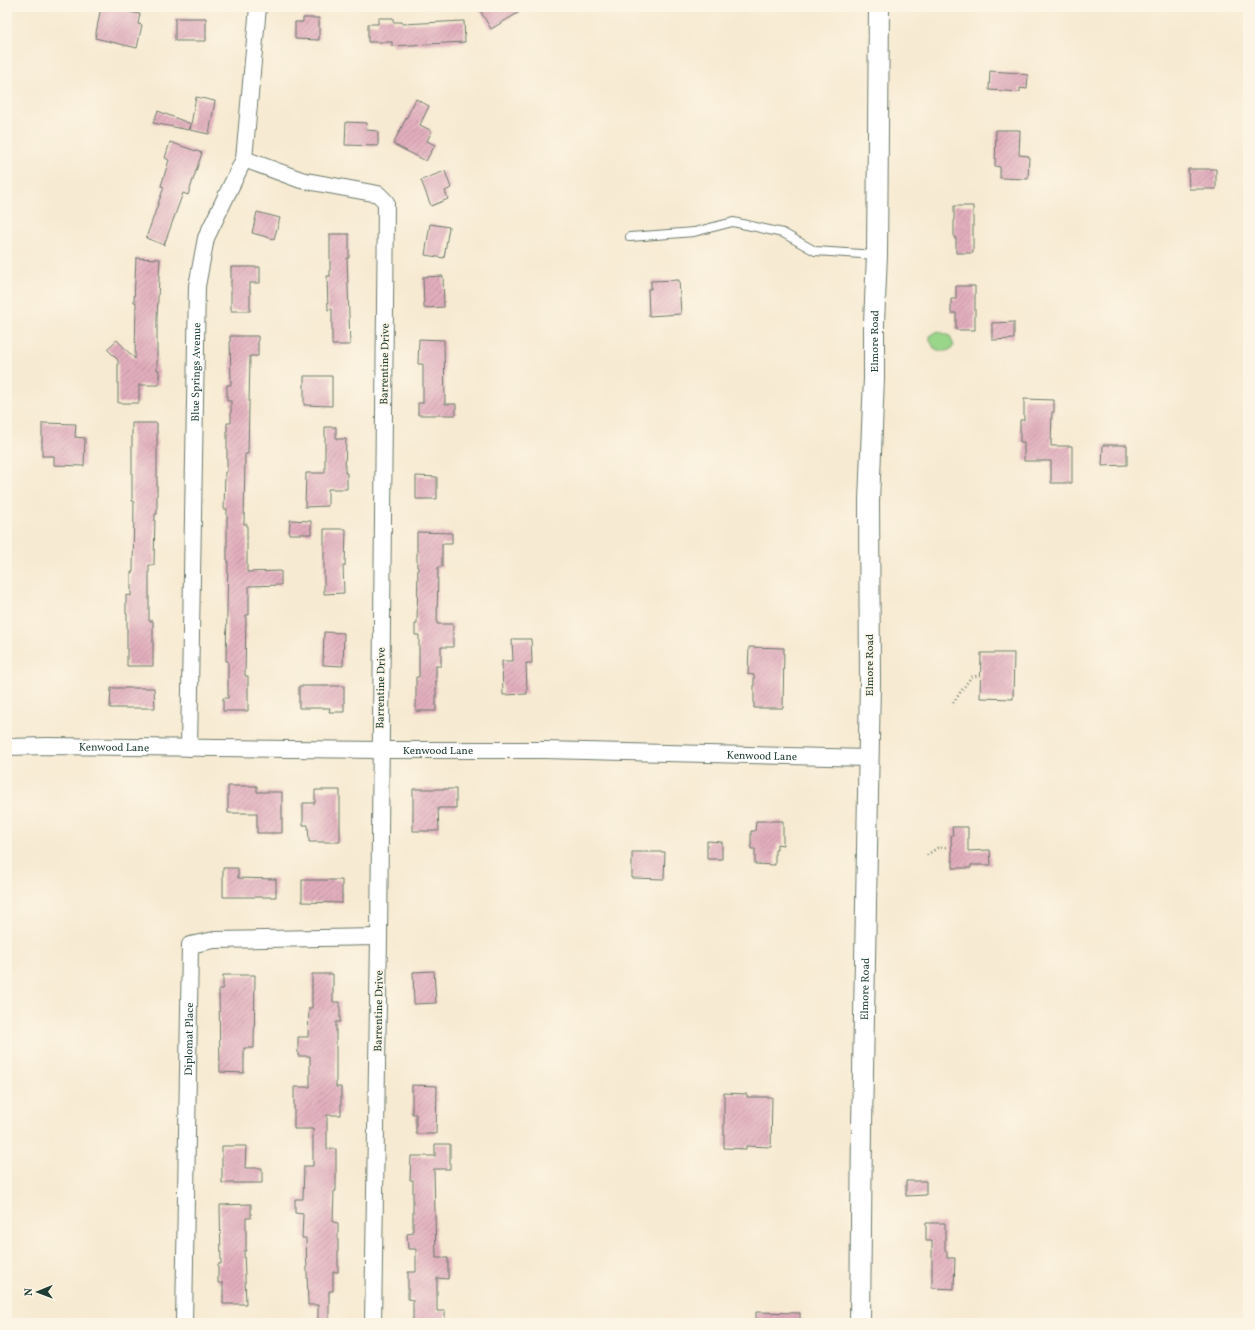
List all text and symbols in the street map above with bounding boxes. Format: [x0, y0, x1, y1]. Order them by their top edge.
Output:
street label: Elmore Road [868, 310, 884, 372]
street label: Blue Springs Avenue [189, 322, 205, 422]
street label: Barrentine Drive [377, 323, 394, 405]
street label: Elmore Road [863, 634, 878, 696]
street label: Barrentine Drive [373, 647, 390, 729]
street label: Kenwood Lane [79, 740, 149, 756]
street label: Kenwood Lane [403, 744, 473, 759]
street label: Kenwood Lane [726, 749, 797, 765]
street label: Elmore Road [858, 958, 874, 1020]
street label: Barrentine Drive [371, 970, 388, 1052]
street label: Diplomat Place [182, 1002, 198, 1076]
north arrow [18, 1272, 58, 1312]
text: N [22, 1288, 37, 1296]

